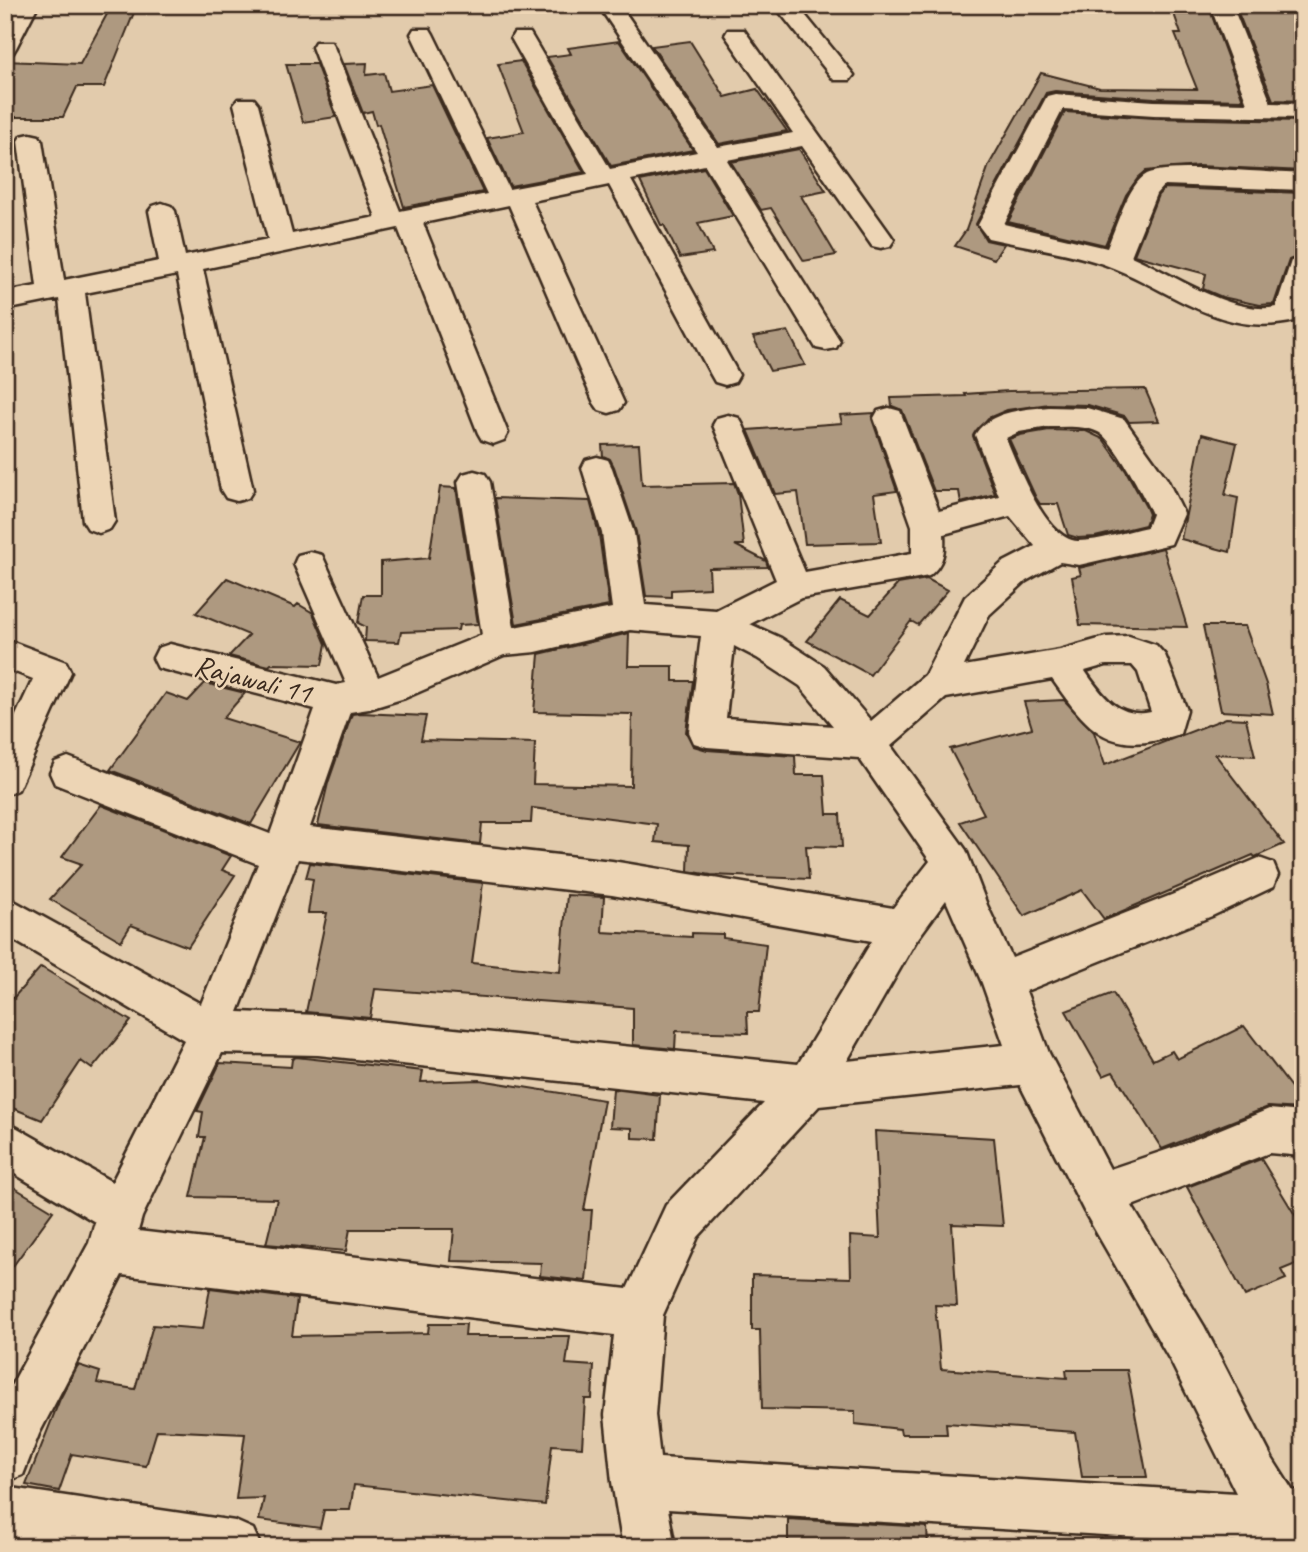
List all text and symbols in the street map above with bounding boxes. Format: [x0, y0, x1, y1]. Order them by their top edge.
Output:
street label: Rajawali 11 [190, 646, 317, 712]

